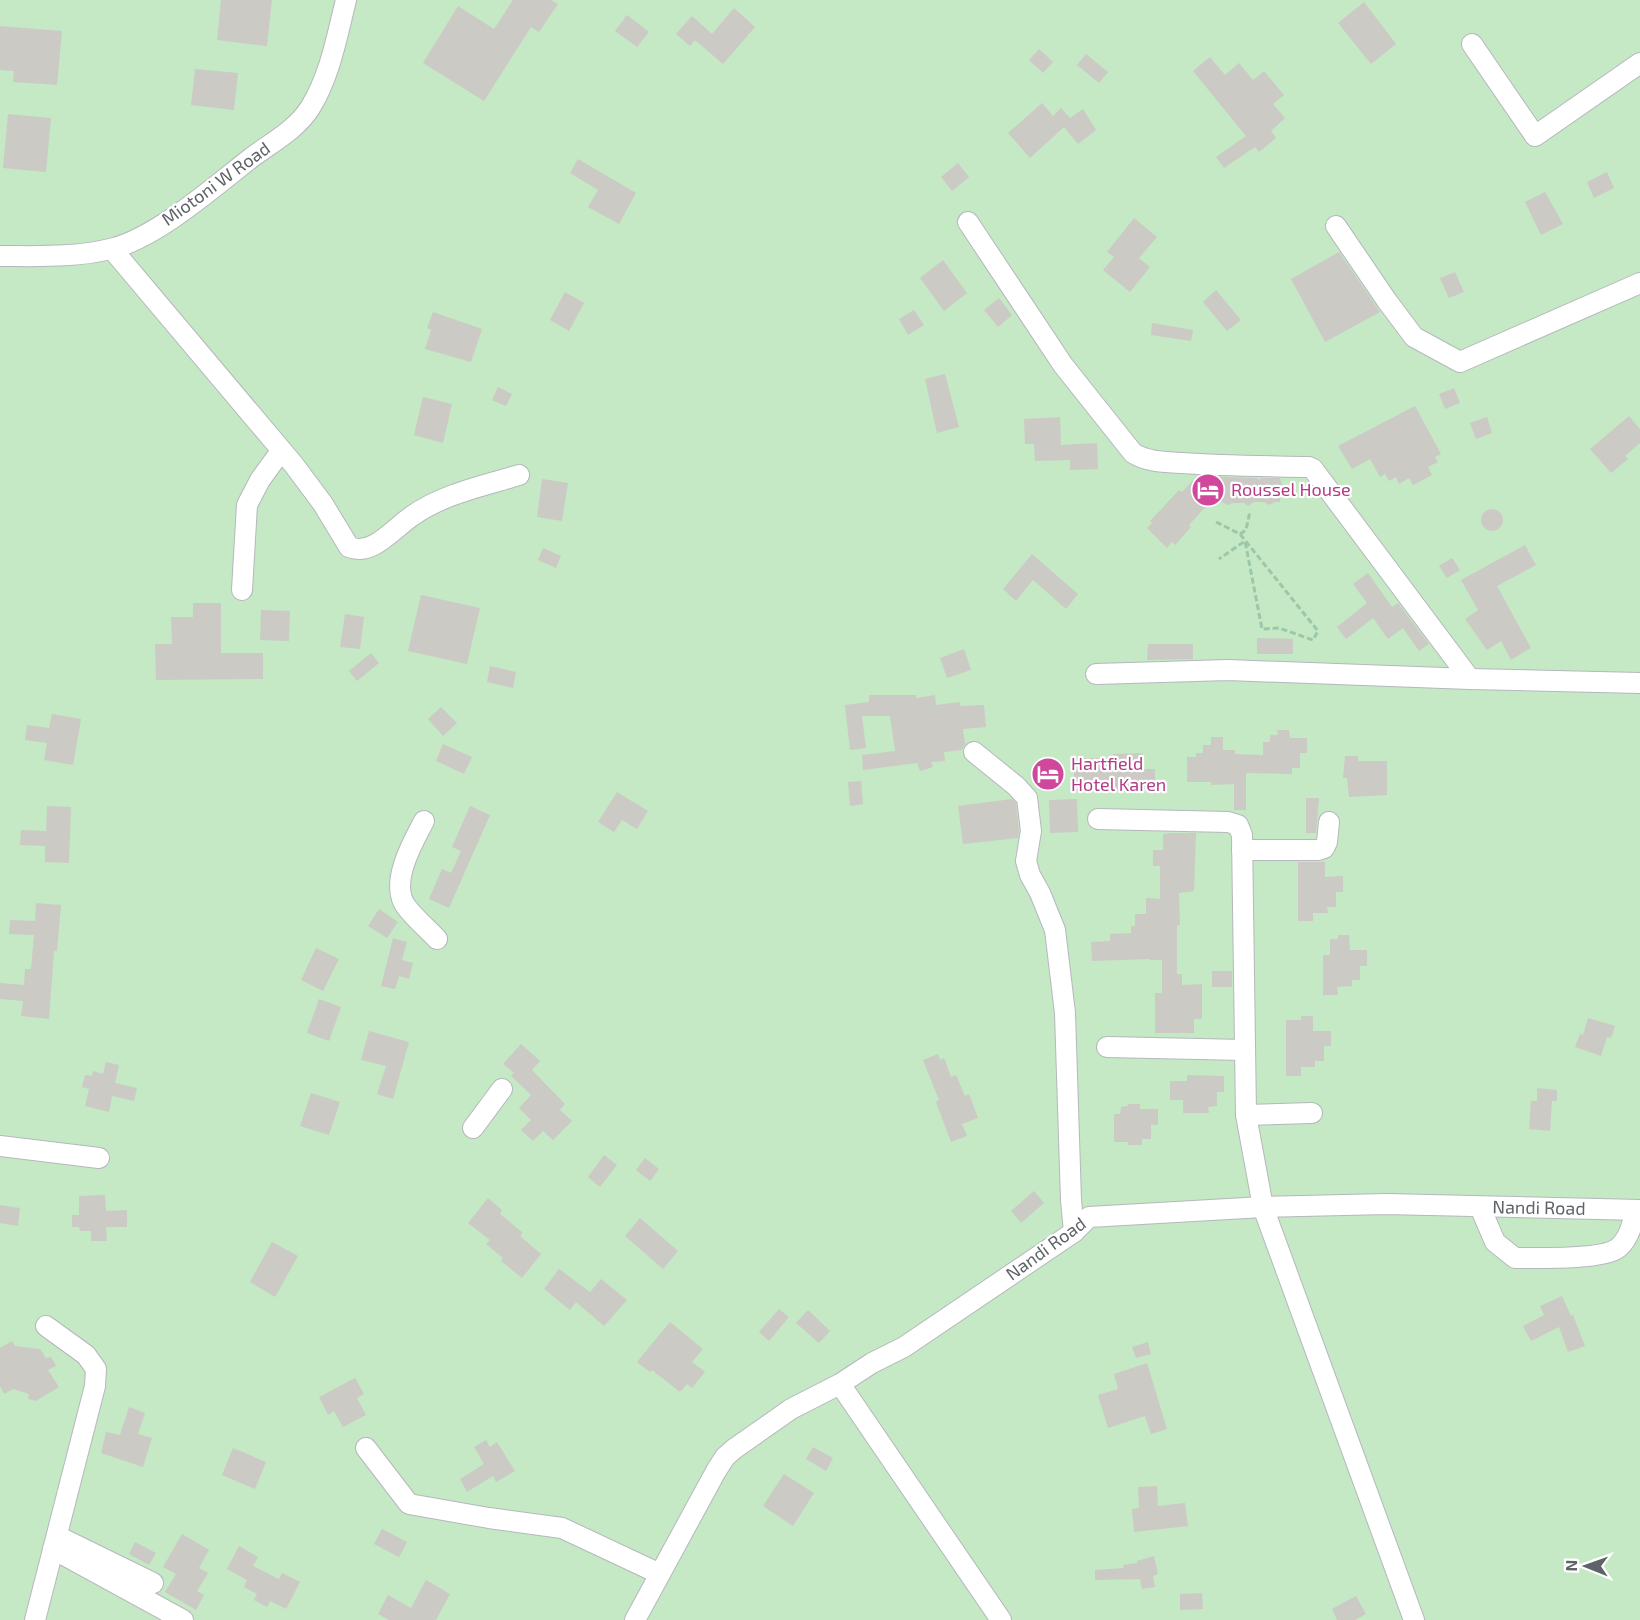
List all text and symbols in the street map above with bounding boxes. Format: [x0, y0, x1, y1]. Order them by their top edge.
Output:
street label: Miotoni W Road [157, 137, 274, 230]
hotel icon: Roussel House [1190, 472, 1226, 508]
place label: Roussel House [1231, 478, 1351, 500]
place label: Hartfield Hotel Karen [1071, 752, 1166, 795]
hotel icon: Hartfield Hotel Karen [1030, 756, 1066, 792]
street label: Nandi Road [1492, 1195, 1586, 1219]
street label: Nandi Road [1001, 1212, 1090, 1285]
north arrow [1556, 1536, 1616, 1596]
text: N [1561, 1560, 1580, 1572]

